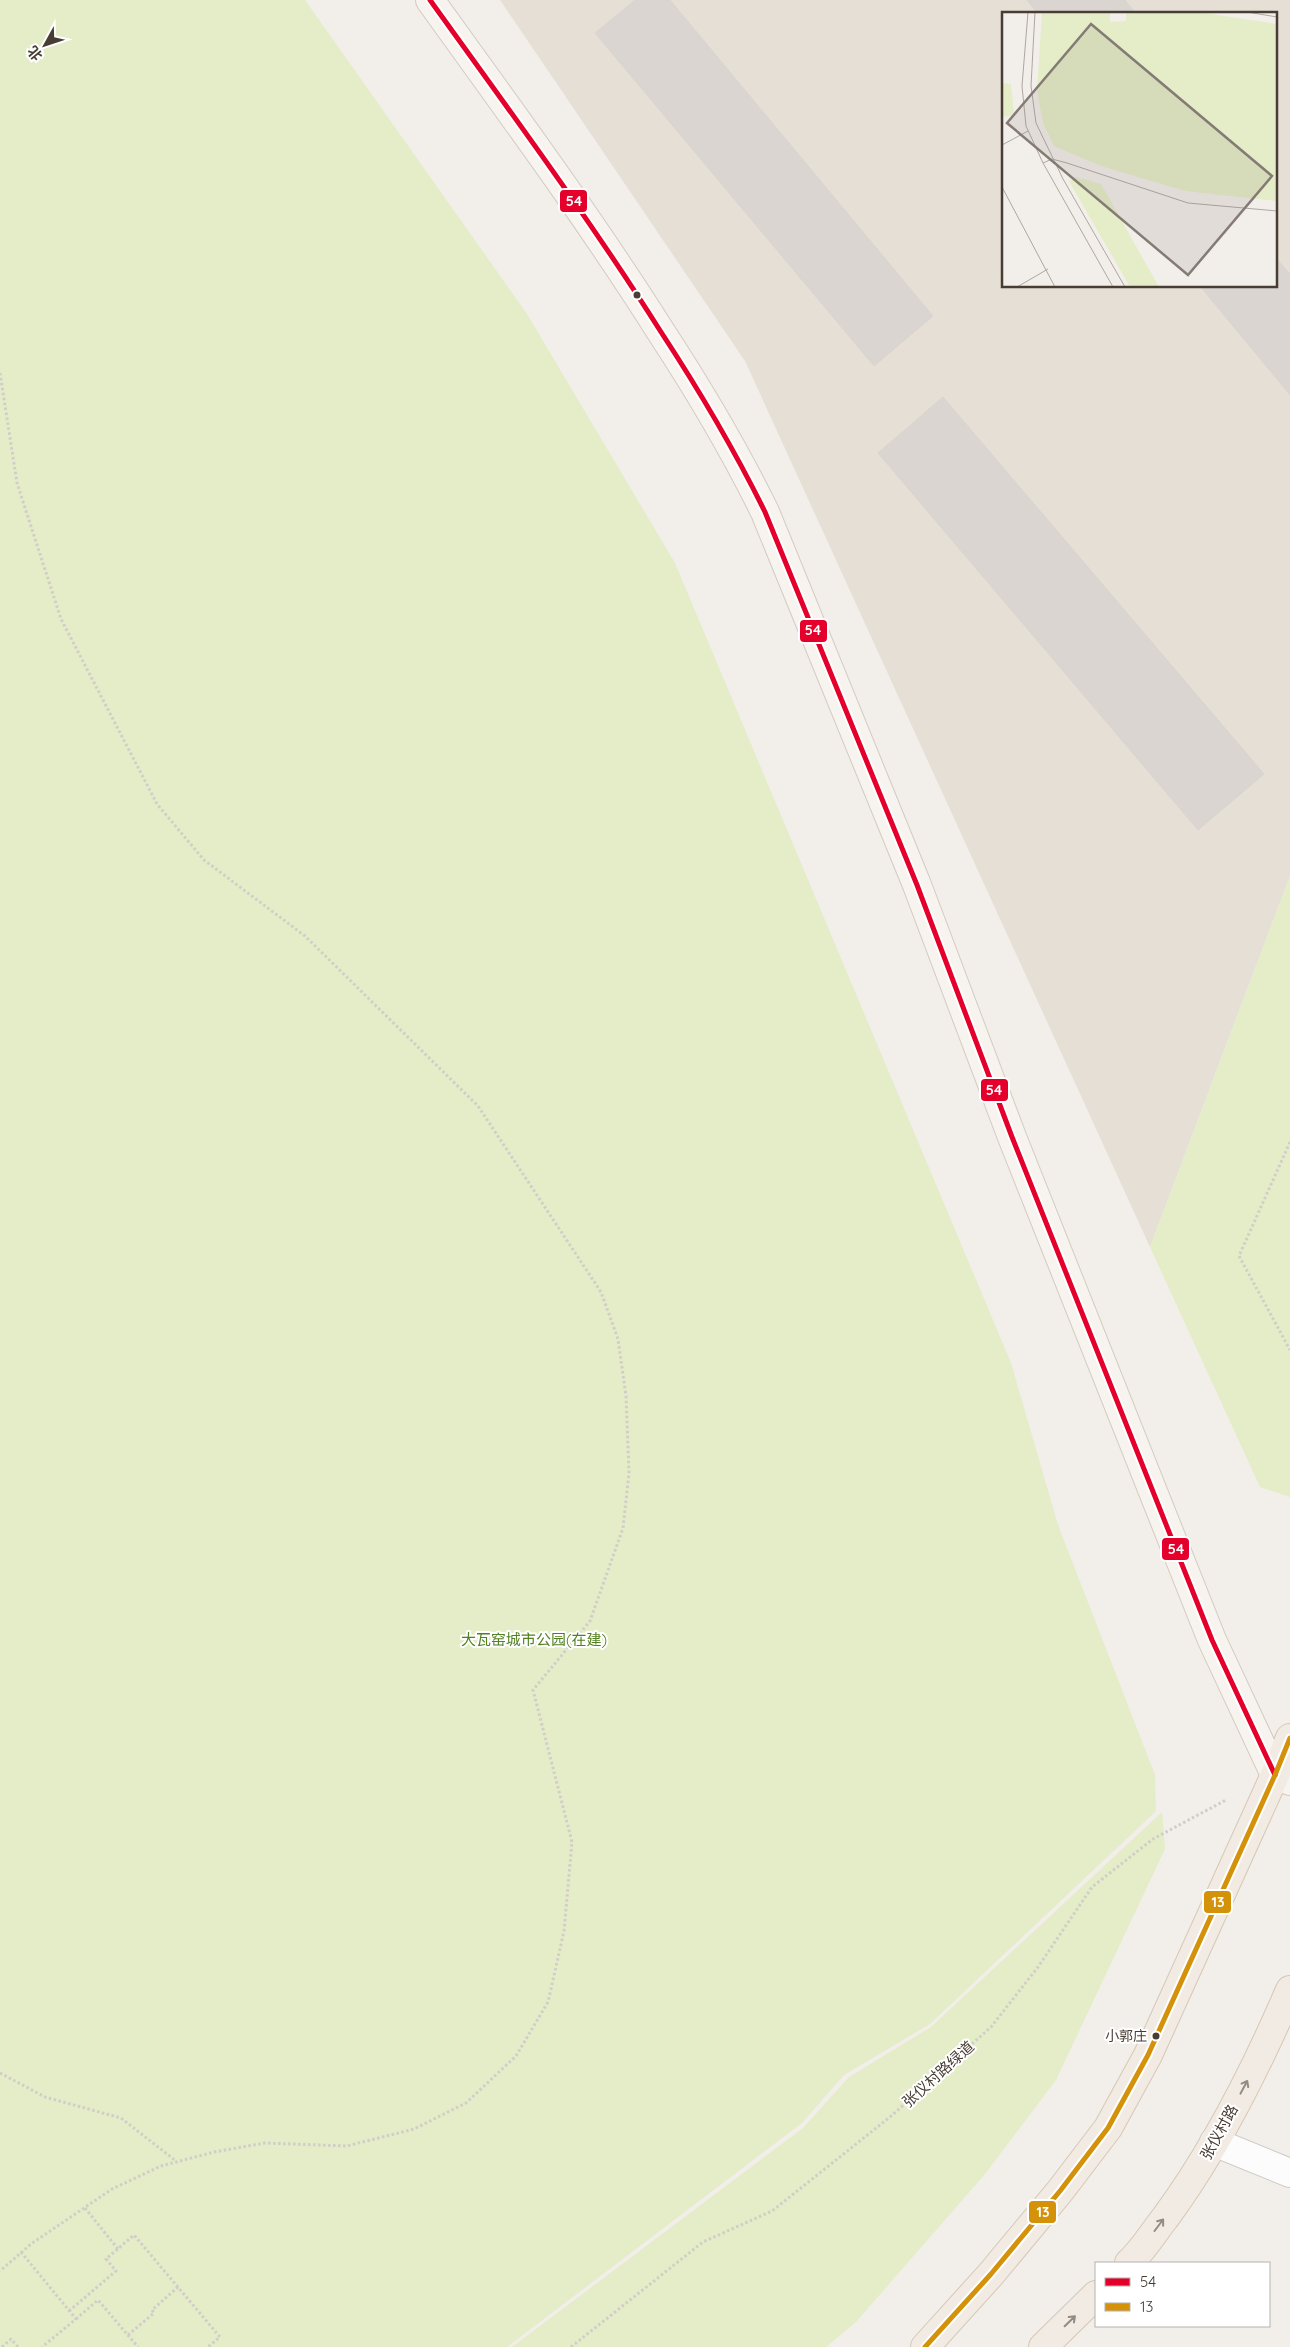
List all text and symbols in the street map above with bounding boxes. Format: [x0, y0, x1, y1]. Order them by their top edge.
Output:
inset map [1002, 12, 1278, 288]
north arrow [20, 20, 70, 70]
text: 北 [24, 42, 46, 65]
line badge: 54 [559, 189, 588, 213]
text: 54 [566, 192, 582, 210]
unlabelled marker [632, 290, 642, 300]
line badge: 54 [799, 619, 828, 643]
text: 54 [805, 621, 821, 639]
line badge: 54 [980, 1078, 1009, 1102]
text: 54 [986, 1081, 1002, 1099]
line badge: 54 [1161, 1537, 1190, 1561]
text: 54 [1168, 1540, 1184, 1558]
park label: 大瓦窑城市公园(在建) [461, 1630, 607, 1649]
line badge: 13 [1203, 1890, 1232, 1914]
text: 13 [1212, 1893, 1224, 1911]
place label: 小郭庄 [1105, 2027, 1147, 2045]
marker: 小郭庄 [1151, 2031, 1161, 2041]
street label: 张仪村路绿道 [898, 2037, 978, 2111]
one-way arrow [1239, 2079, 1249, 2094]
street label: 张仪村路 [1196, 2101, 1242, 2163]
line badge: 13 [1028, 2200, 1057, 2224]
text: 13 [1037, 2203, 1049, 2221]
one-way arrow [1154, 2219, 1165, 2232]
legend [1095, 2262, 1270, 2327]
text: 54 [1140, 2272, 1156, 2291]
text: 13 [1140, 2297, 1154, 2316]
one-way arrow [1063, 2315, 1076, 2327]

